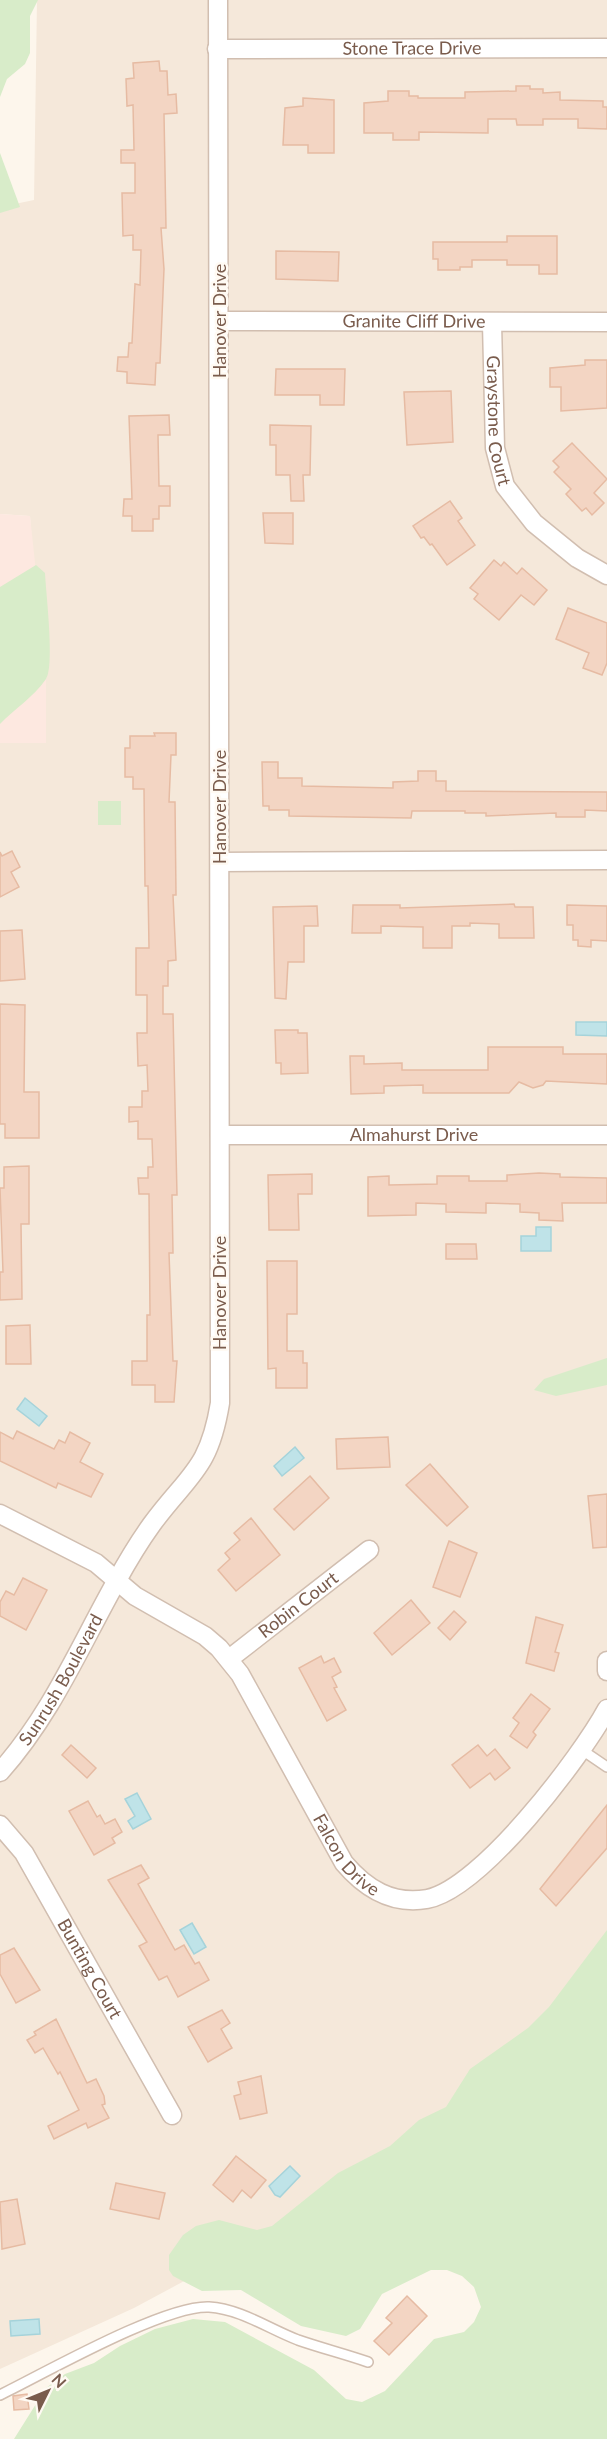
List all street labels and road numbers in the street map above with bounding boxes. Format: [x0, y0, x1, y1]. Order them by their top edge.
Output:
street label: Stone Trace Drive [342, 36, 482, 59]
street label: Hanover Drive [208, 264, 230, 378]
street label: Granite Cliff Drive [342, 309, 486, 332]
street label: Graystone Court [483, 355, 517, 488]
street label: Hanover Drive [208, 750, 230, 864]
street label: Almahurst Drive [350, 1123, 478, 1145]
street label: Hanover Drive [208, 1236, 230, 1350]
street label: Robin Court [254, 1566, 343, 1642]
street label: Sunrush Boulevard [14, 1610, 107, 1749]
street label: Falcon Drive [309, 1810, 384, 1900]
street label: Bunting Court [53, 1914, 128, 2023]

